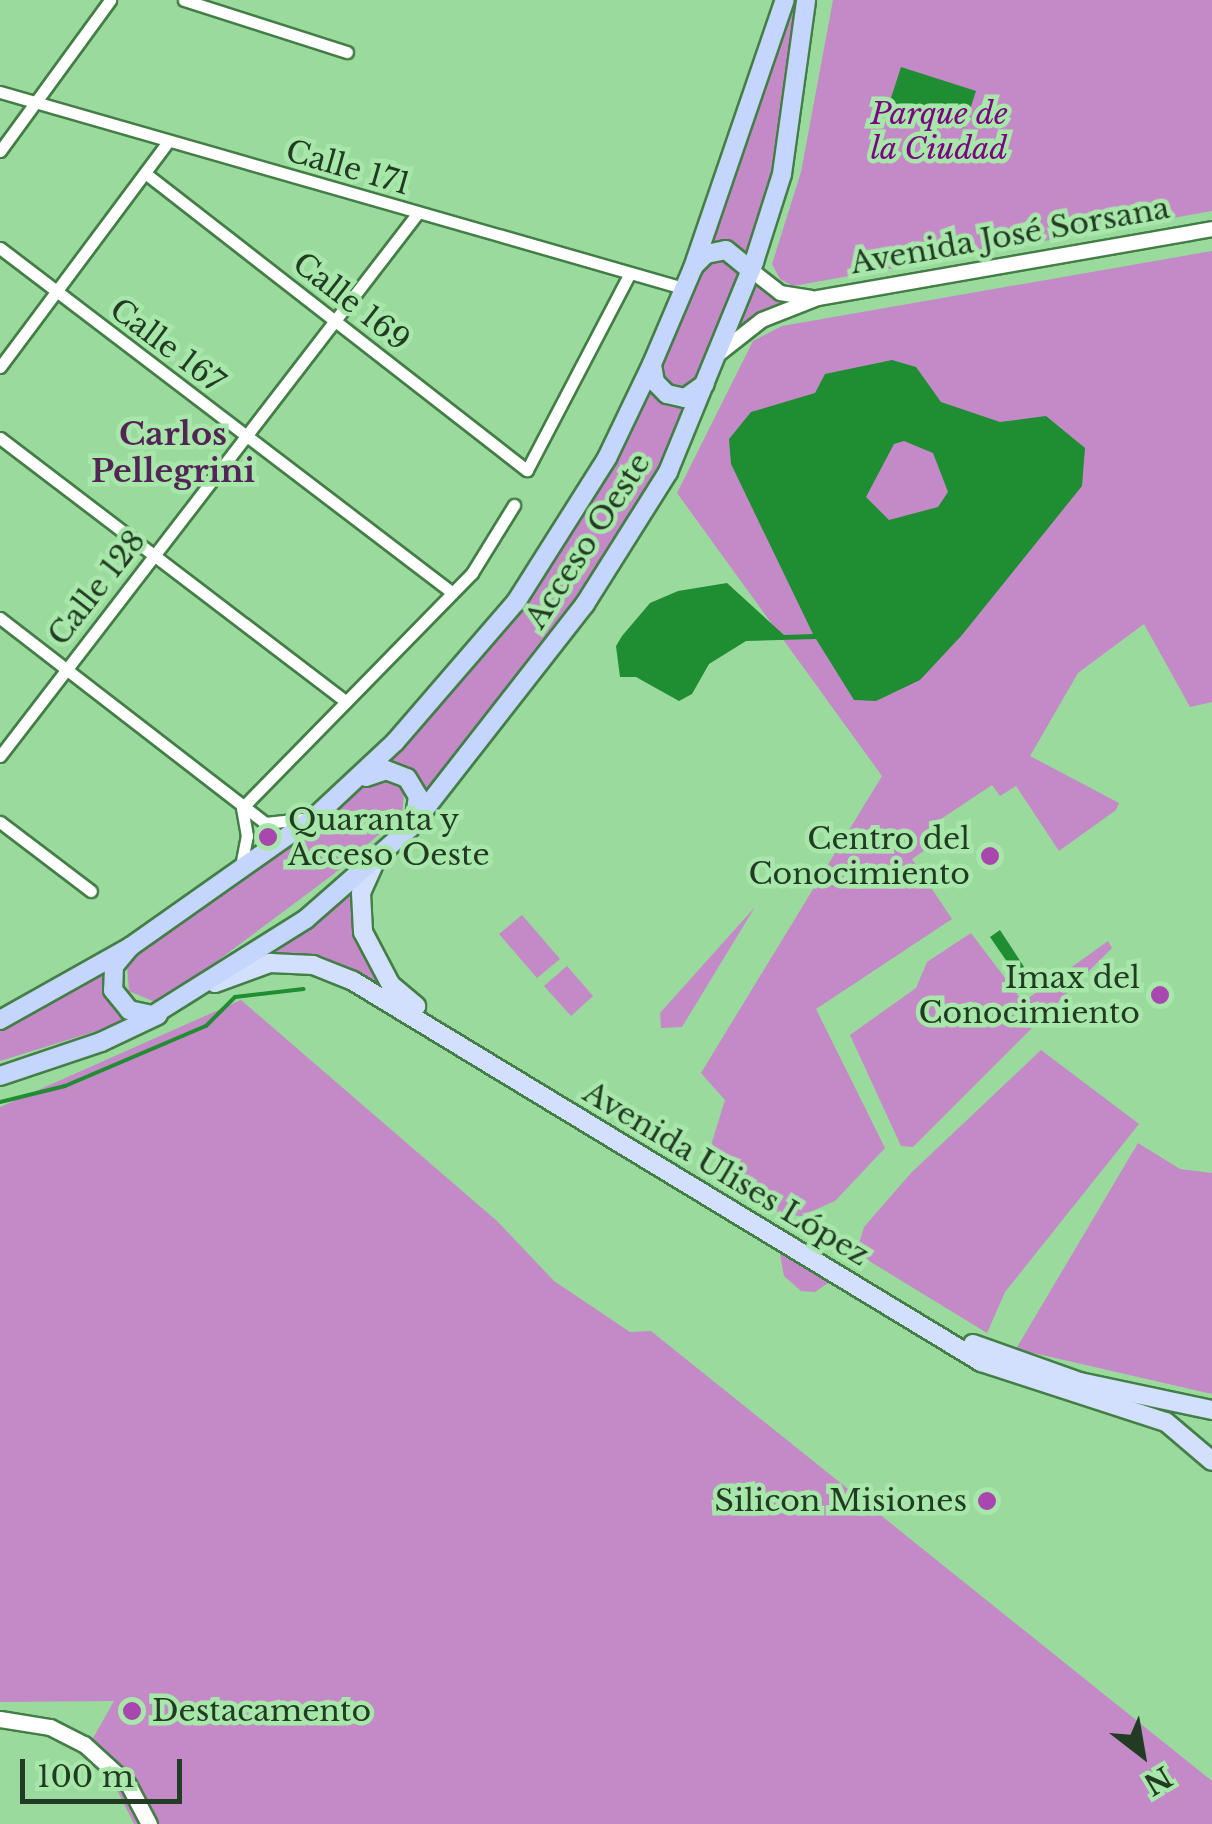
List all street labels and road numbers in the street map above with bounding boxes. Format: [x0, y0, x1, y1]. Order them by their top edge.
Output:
street label: Calle 171 [282, 133, 414, 203]
street label: Avenida José Sorsana [848, 190, 1172, 282]
street label: Calle 169 [286, 245, 416, 359]
street label: Calle 167 [103, 291, 231, 401]
street label: Acceso Oeste [518, 447, 658, 635]
street label: Calle 128 [41, 523, 153, 653]
street label: Avenida Ulises López [576, 1074, 876, 1274]

